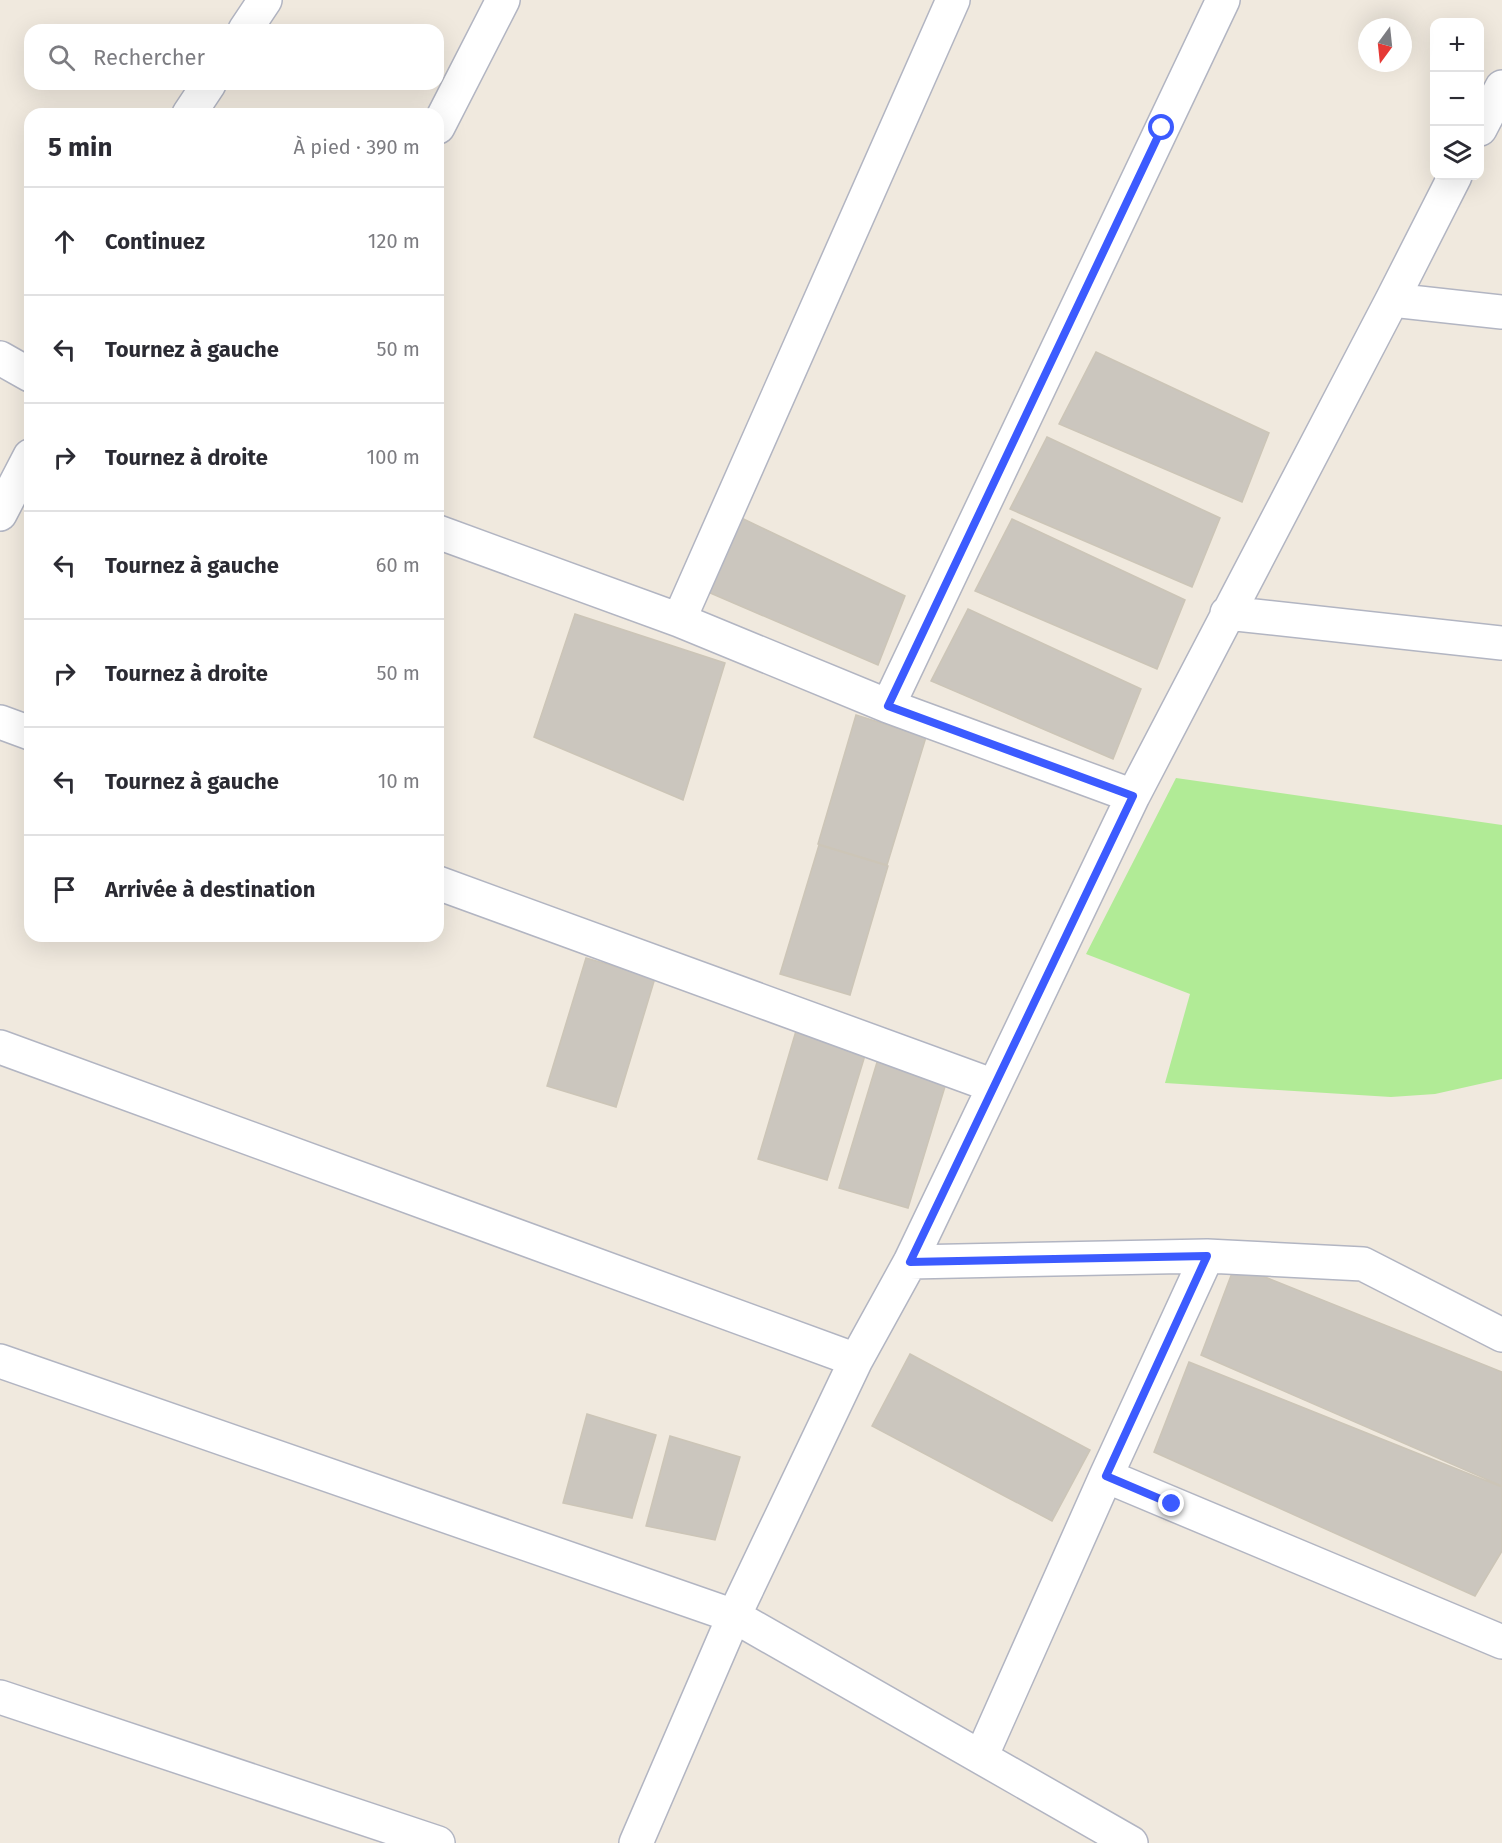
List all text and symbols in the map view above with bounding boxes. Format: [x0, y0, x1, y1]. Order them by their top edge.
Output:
north arrow [1358, 18, 1412, 72]
map controls [1430, 18, 1484, 180]
button: + [1430, 18, 1484, 72]
search box [24, 24, 444, 90]
icon: search [45, 41, 78, 74]
text: Rechercher [93, 44, 205, 71]
button: − [1430, 72, 1484, 126]
route start [1148, 114, 1174, 140]
button: layers [1430, 126, 1484, 180]
text: 5 min [48, 132, 112, 163]
text: À pied · 390 m [294, 135, 420, 159]
icon: ahead [48, 225, 81, 258]
text: Continuez [105, 228, 205, 255]
text: 120 m [368, 229, 420, 253]
icon: left [48, 333, 81, 366]
text: Tournez à gauche [105, 336, 279, 363]
text: 50 m [376, 337, 420, 361]
icon: right [48, 441, 81, 474]
text: Tournez à droite [105, 444, 268, 471]
text: 100 m [367, 445, 420, 469]
icon: left [48, 549, 81, 582]
text: Tournez à gauche [105, 552, 279, 579]
text: 60 m [376, 553, 420, 577]
icon: right [48, 657, 81, 690]
text: Tournez à droite [105, 660, 268, 687]
text: 50 m [376, 661, 420, 685]
icon: left [48, 765, 81, 798]
text: Tournez à gauche [105, 768, 279, 795]
text: 10 m [378, 769, 420, 793]
icon: arrive [48, 873, 81, 906]
text: Arrivée à destination [105, 876, 315, 903]
route end [1158, 1490, 1184, 1516]

